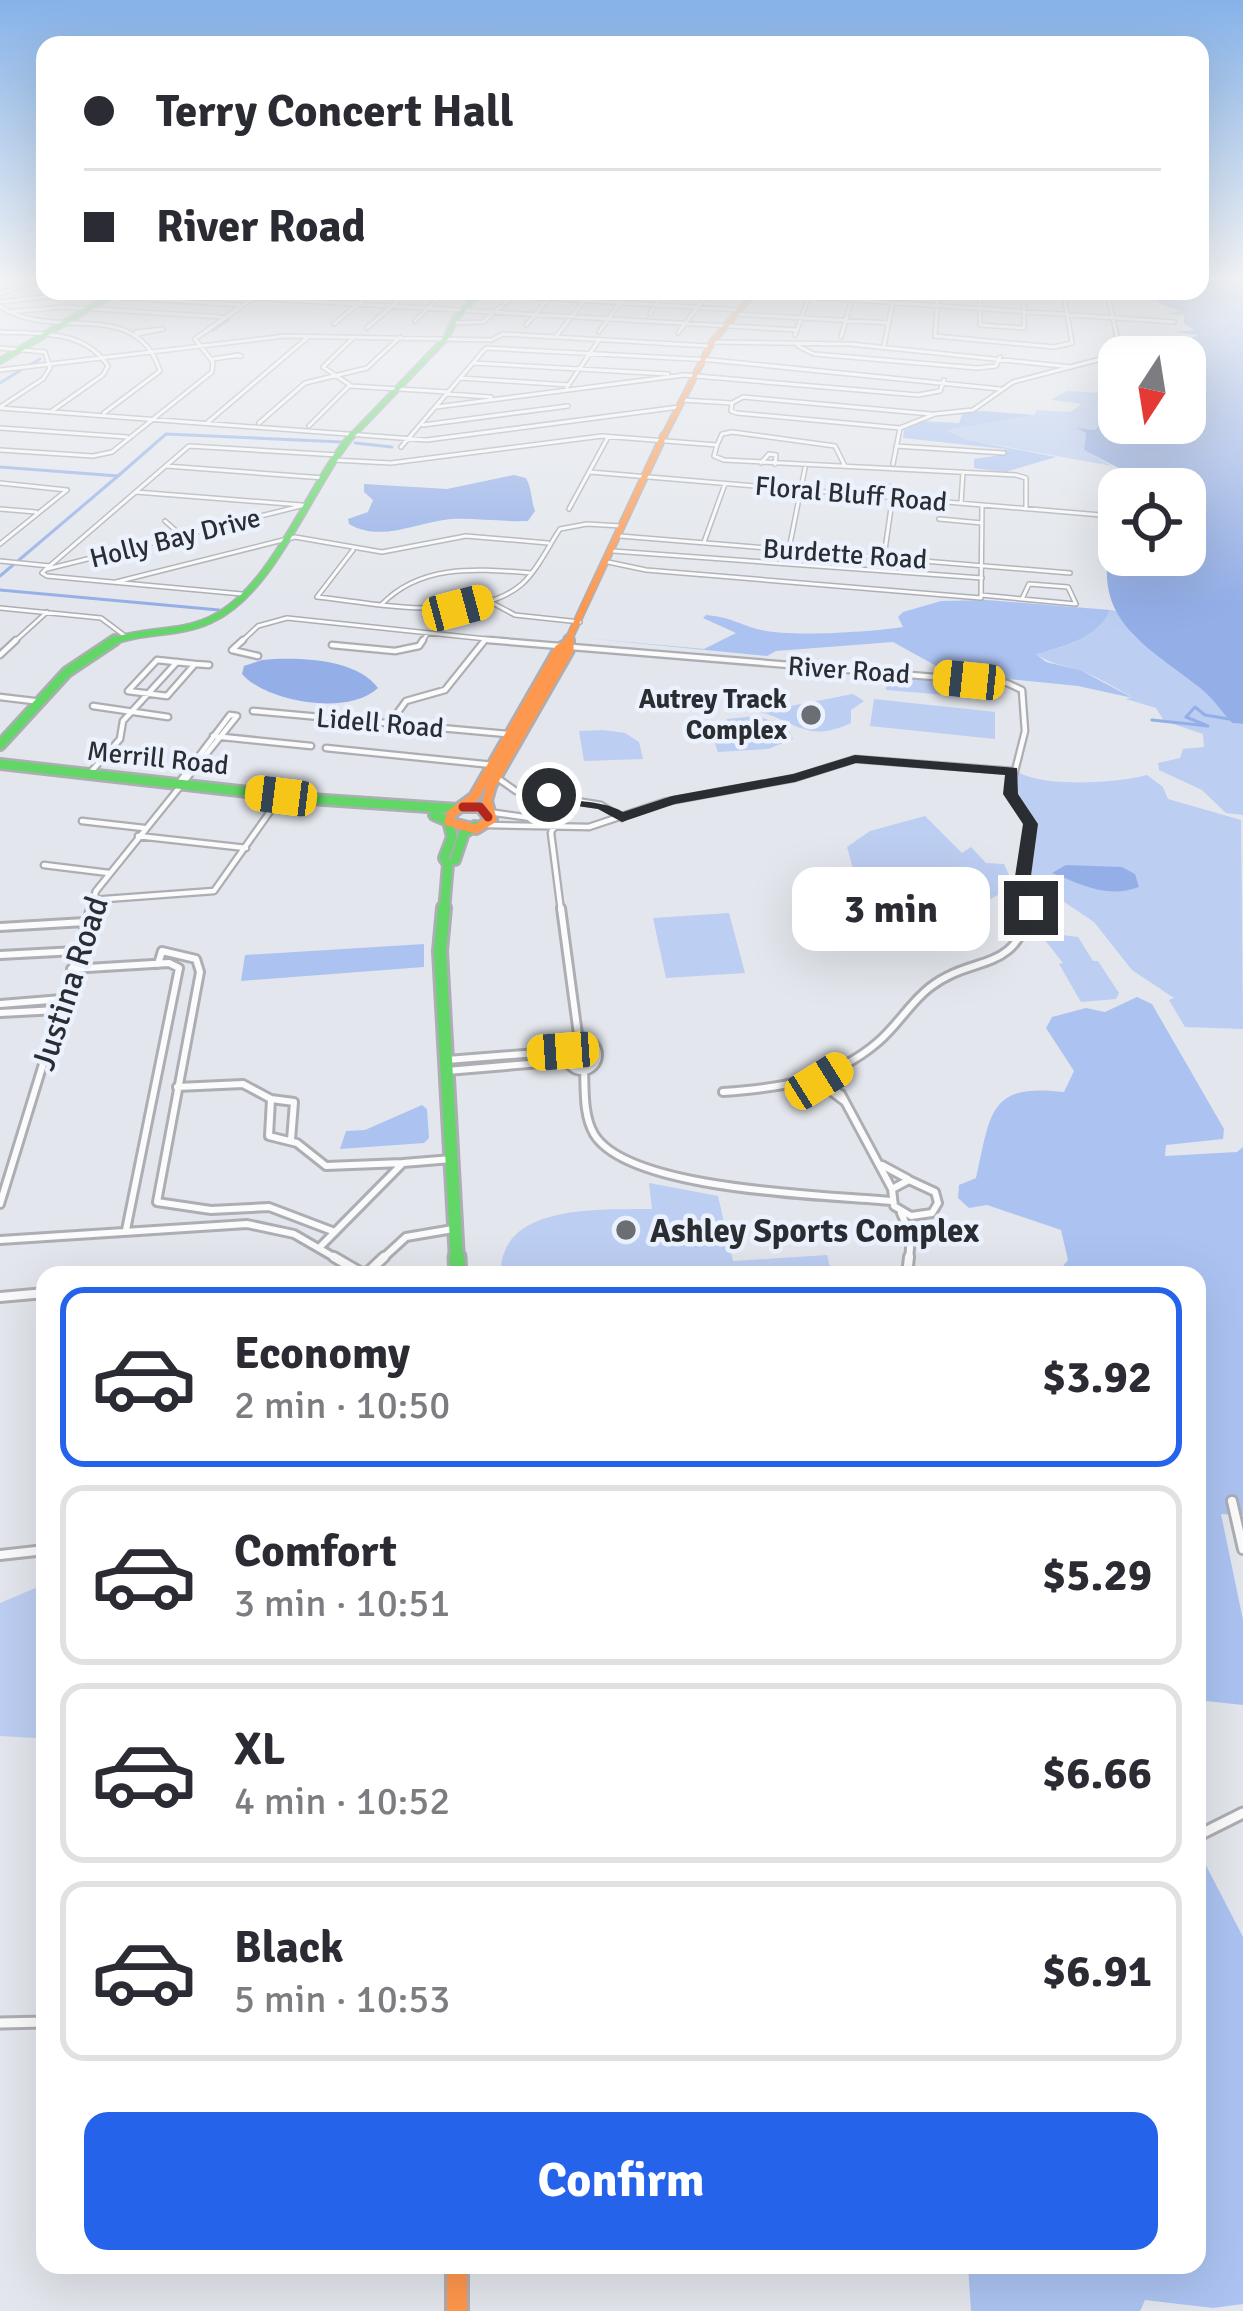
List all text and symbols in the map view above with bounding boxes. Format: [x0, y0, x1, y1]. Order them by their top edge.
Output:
text: Terry Concert Hall [156, 84, 514, 139]
text: River Road [156, 199, 366, 254]
north arrow [1098, 336, 1206, 444]
map controls [1098, 336, 1206, 576]
button: locate [1098, 468, 1206, 576]
street label: Floral Bluff Road [753, 470, 948, 519]
street label: Holly Bay Drive [86, 501, 264, 576]
street label: Burdette Road [762, 532, 928, 577]
car [419, 581, 497, 635]
street label: River Road [787, 650, 911, 691]
car [931, 658, 1007, 702]
place label: Autrey Track Complex [639, 683, 788, 747]
street label: Lidell Road [315, 701, 445, 746]
marker: Autrey Track Complex [798, 702, 824, 728]
street label: Merrill Road [85, 735, 230, 782]
route start [522, 768, 576, 822]
car [243, 774, 319, 818]
callout: 3 min [791, 866, 989, 950]
route end [1004, 881, 1058, 935]
text: 3 min [844, 885, 938, 933]
street label: Justina Road [23, 891, 118, 1076]
car [526, 1031, 600, 1071]
car [779, 1047, 859, 1115]
place label: Ashley Sports Complex [650, 1211, 979, 1252]
marker: Ashley Sports Complex [613, 1217, 639, 1243]
icon: car [90, 1323, 198, 1431]
text: Economy [234, 1326, 410, 1381]
text: $3.92 [1042, 1350, 1152, 1405]
text: 2 min · 10:50 [234, 1381, 450, 1429]
icon: car [90, 1521, 198, 1629]
text: Comfort [234, 1524, 397, 1579]
text: $5.29 [1042, 1548, 1152, 1603]
text: 3 min · 10:51 [234, 1579, 450, 1627]
icon: car [90, 1719, 198, 1827]
text: XL [234, 1722, 285, 1777]
text: $6.66 [1042, 1746, 1152, 1801]
text: 4 min · 10:52 [234, 1777, 450, 1825]
icon: car [90, 1917, 198, 2025]
text: Black [234, 1920, 344, 1975]
text: $6.91 [1042, 1944, 1152, 1999]
text: 5 min · 10:53 [234, 1975, 450, 2023]
button: Confirm [84, 2112, 1158, 2250]

